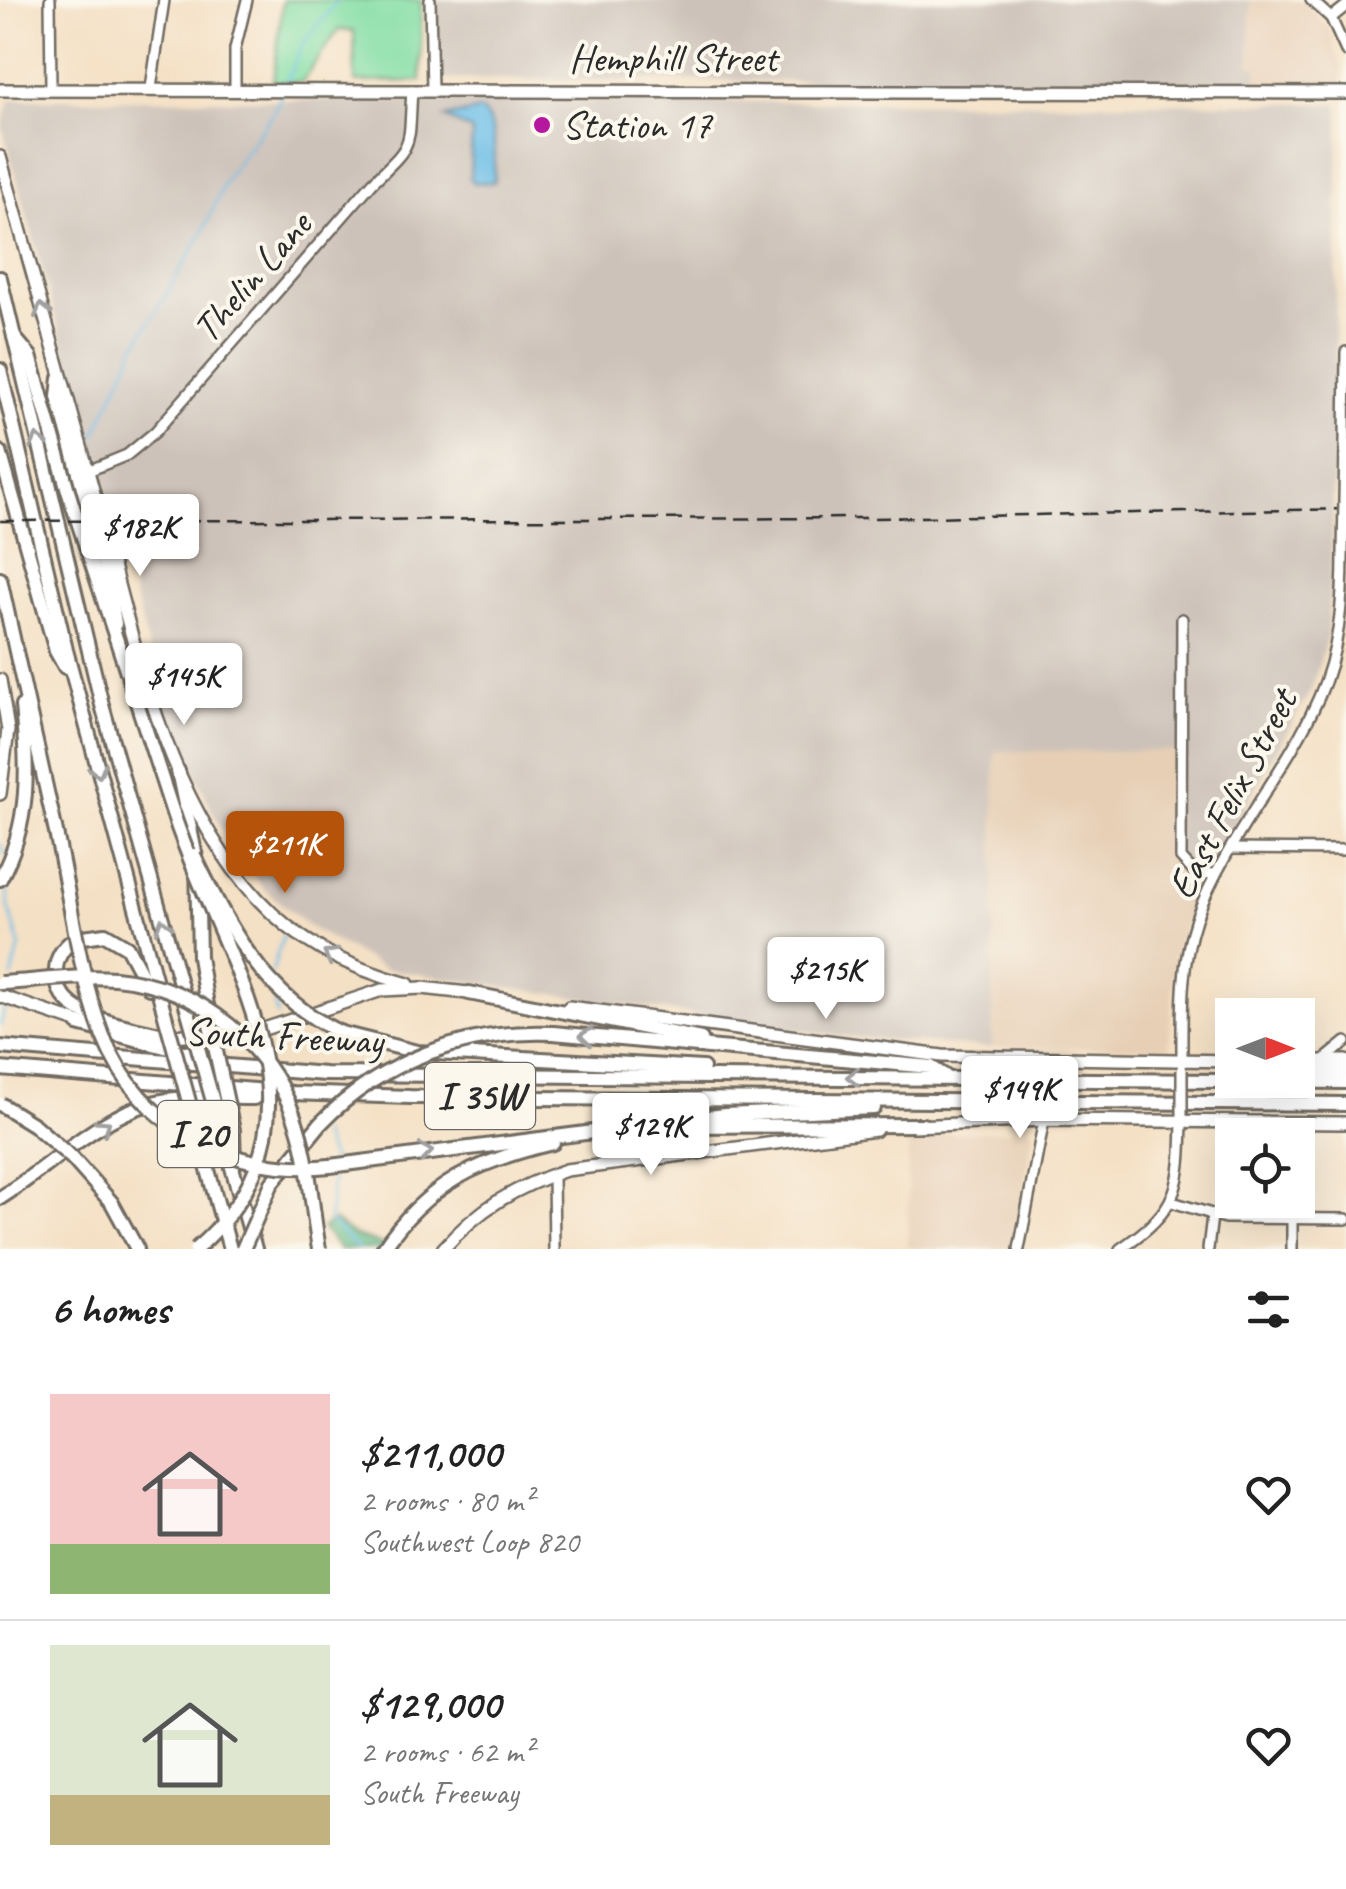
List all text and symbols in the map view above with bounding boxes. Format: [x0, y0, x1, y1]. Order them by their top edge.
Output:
street label: Hemphill Street [569, 33, 781, 83]
place label: Station 17 [562, 100, 713, 150]
marker: Station 17 [531, 114, 553, 136]
street label: Thelin Lane [182, 199, 324, 353]
one-way arrow [32, 302, 53, 319]
one-way arrow [28, 433, 49, 450]
pin: $182K [70, 494, 210, 579]
text: $182K [103, 506, 177, 547]
pin: $145K [114, 643, 254, 728]
text: $145K [147, 655, 221, 696]
street label: East Felix Street [1156, 678, 1310, 907]
one-way arrow [86, 762, 107, 779]
pin: $211K [215, 811, 355, 896]
text: $211K [248, 823, 322, 864]
one-way arrow [154, 917, 175, 934]
pin: $215K [756, 937, 896, 1022]
one-way arrow [323, 948, 341, 967]
text: $215K [789, 949, 863, 990]
north arrow [1215, 998, 1315, 1098]
map controls [1215, 998, 1315, 1218]
street label: South Freeway [184, 1006, 387, 1066]
one-way arrow [577, 1025, 593, 1047]
pin: $149K [950, 1056, 1090, 1141]
road number: I 35W [425, 1063, 535, 1129]
one-way arrow [844, 1066, 860, 1088]
text: $149K [983, 1068, 1057, 1109]
pin: $129K [581, 1093, 721, 1178]
road number: I 20 [158, 1101, 238, 1167]
text: $129K [614, 1105, 688, 1146]
button: locate [1215, 1118, 1315, 1218]
one-way arrow [93, 1120, 111, 1139]
one-way arrow [418, 1143, 435, 1164]
icon: filters [1241, 1282, 1296, 1337]
text: 6 homes [50, 1283, 169, 1336]
text: $211,000 [360, 1427, 501, 1480]
icon: home [130, 1434, 250, 1554]
icon: heart [1241, 1467, 1296, 1522]
text: 2 rooms · 80 m² [360, 1480, 533, 1521]
text: Southwest Loop 820 [360, 1521, 579, 1562]
text: $129,000 [360, 1678, 500, 1731]
icon: home [130, 1685, 250, 1805]
icon: heart [1241, 1718, 1296, 1773]
text: 2 rooms · 62 m² [360, 1731, 533, 1772]
text: South Freeway [360, 1772, 518, 1813]

